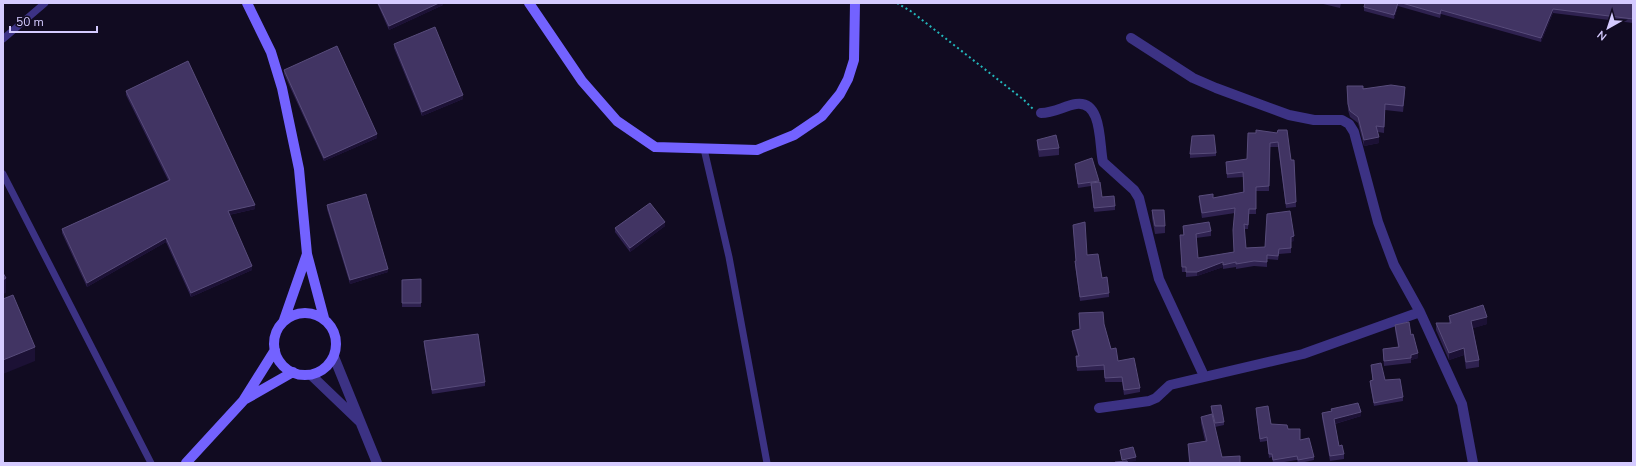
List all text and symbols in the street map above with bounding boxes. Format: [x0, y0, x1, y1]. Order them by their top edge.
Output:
scale bar [10, 8, 97, 34]
north arrow [1588, 8, 1628, 48]
text: 50 m [16, 14, 44, 30]
text: N [1594, 27, 1610, 44]

